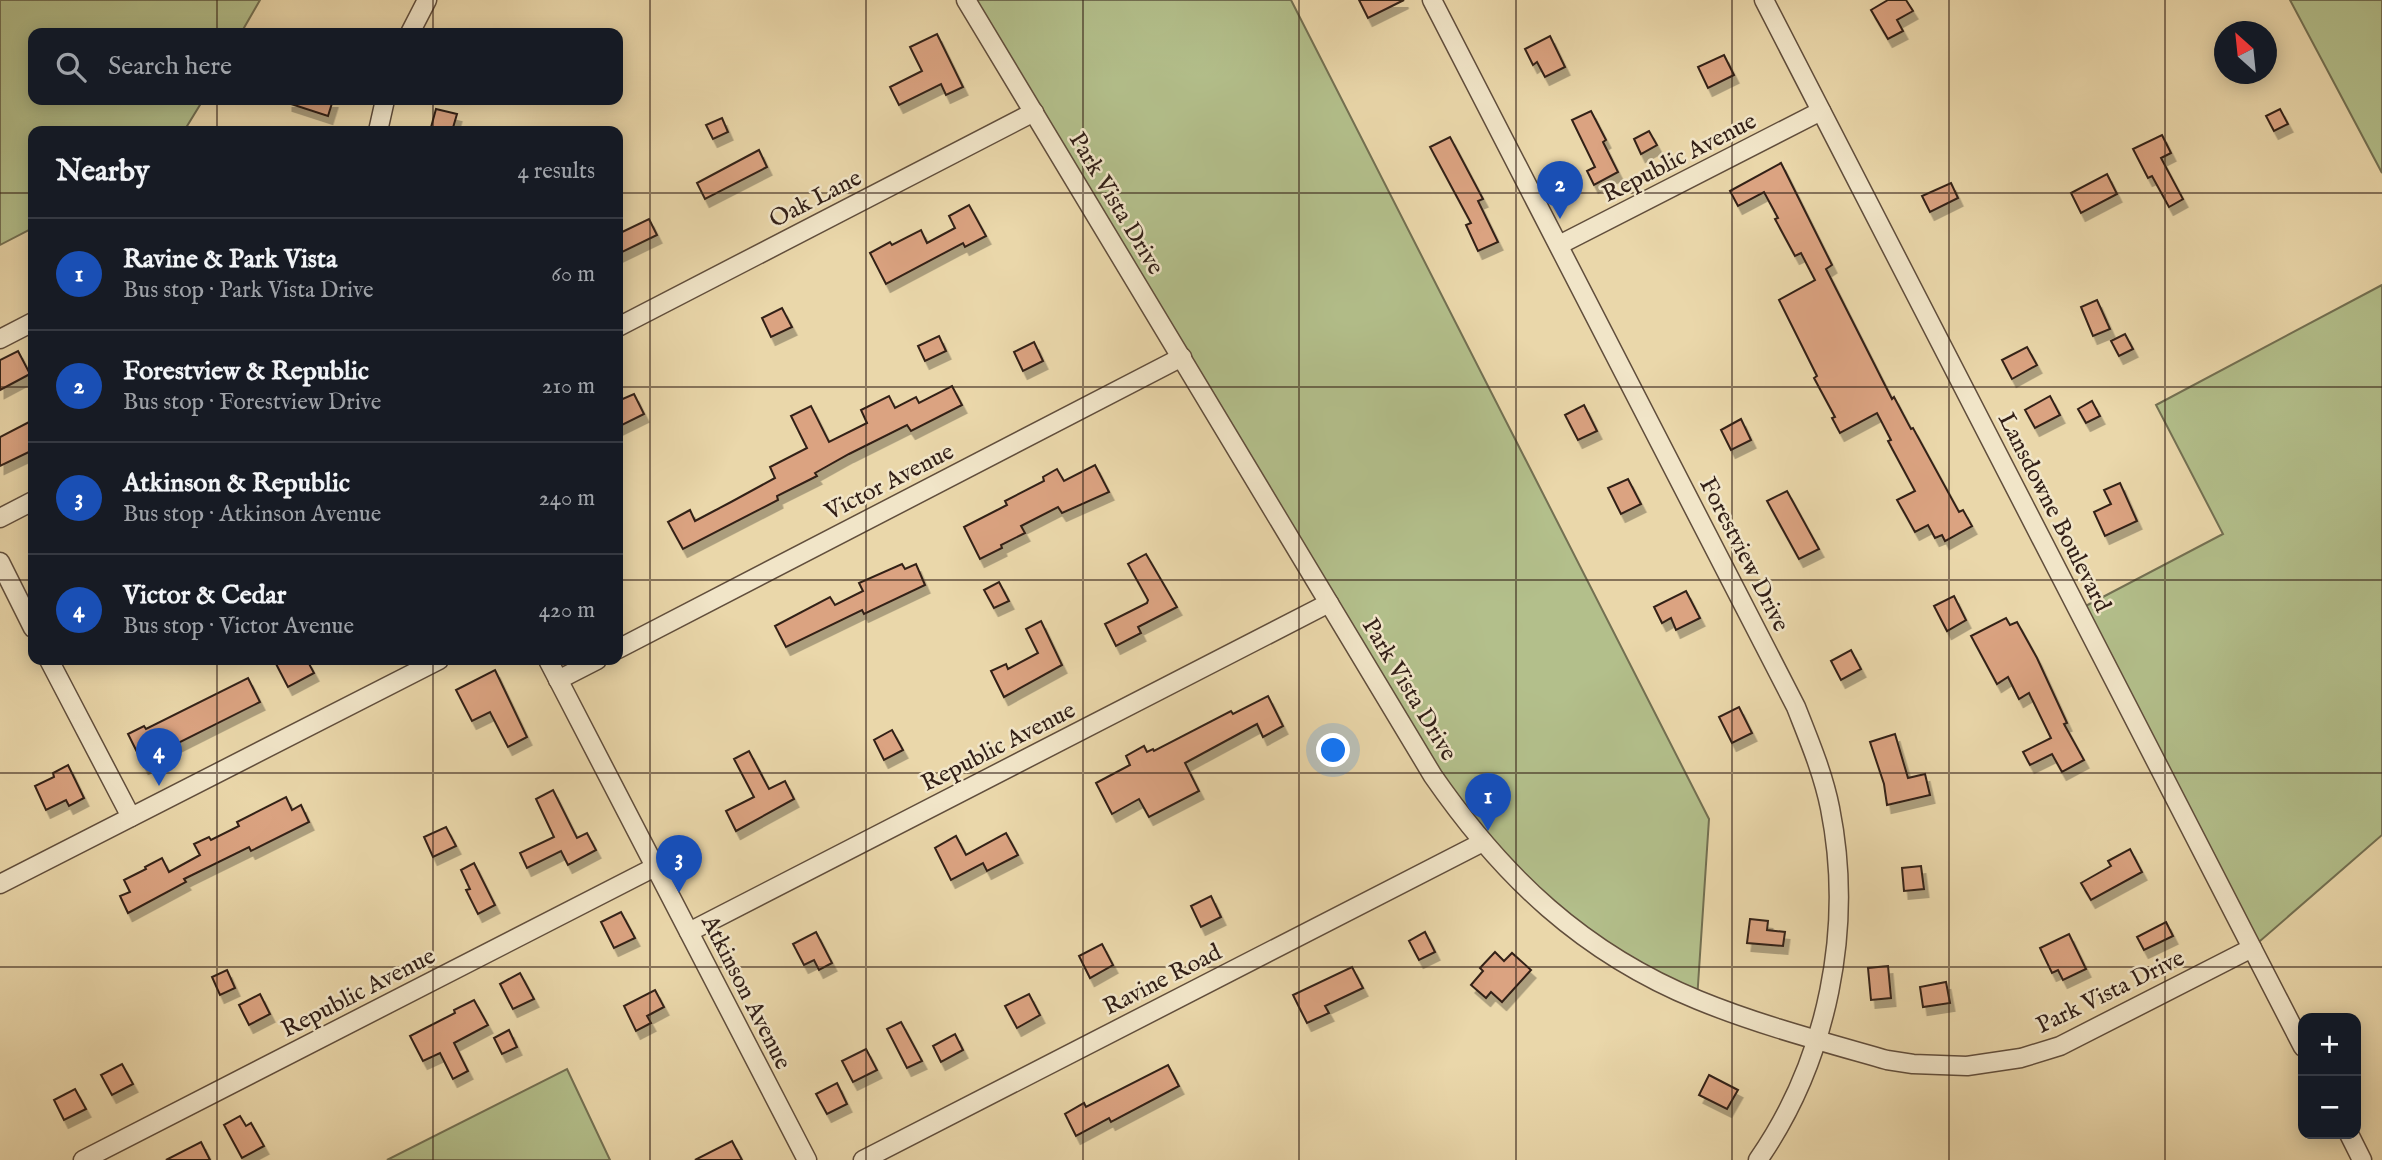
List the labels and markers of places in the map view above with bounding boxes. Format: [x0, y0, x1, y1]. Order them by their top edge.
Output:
pin: 2 [1537, 161, 1583, 219]
pin: 4 [136, 728, 182, 786]
pin: 1 [1465, 773, 1511, 831]
pin: 3 [656, 835, 702, 893]

